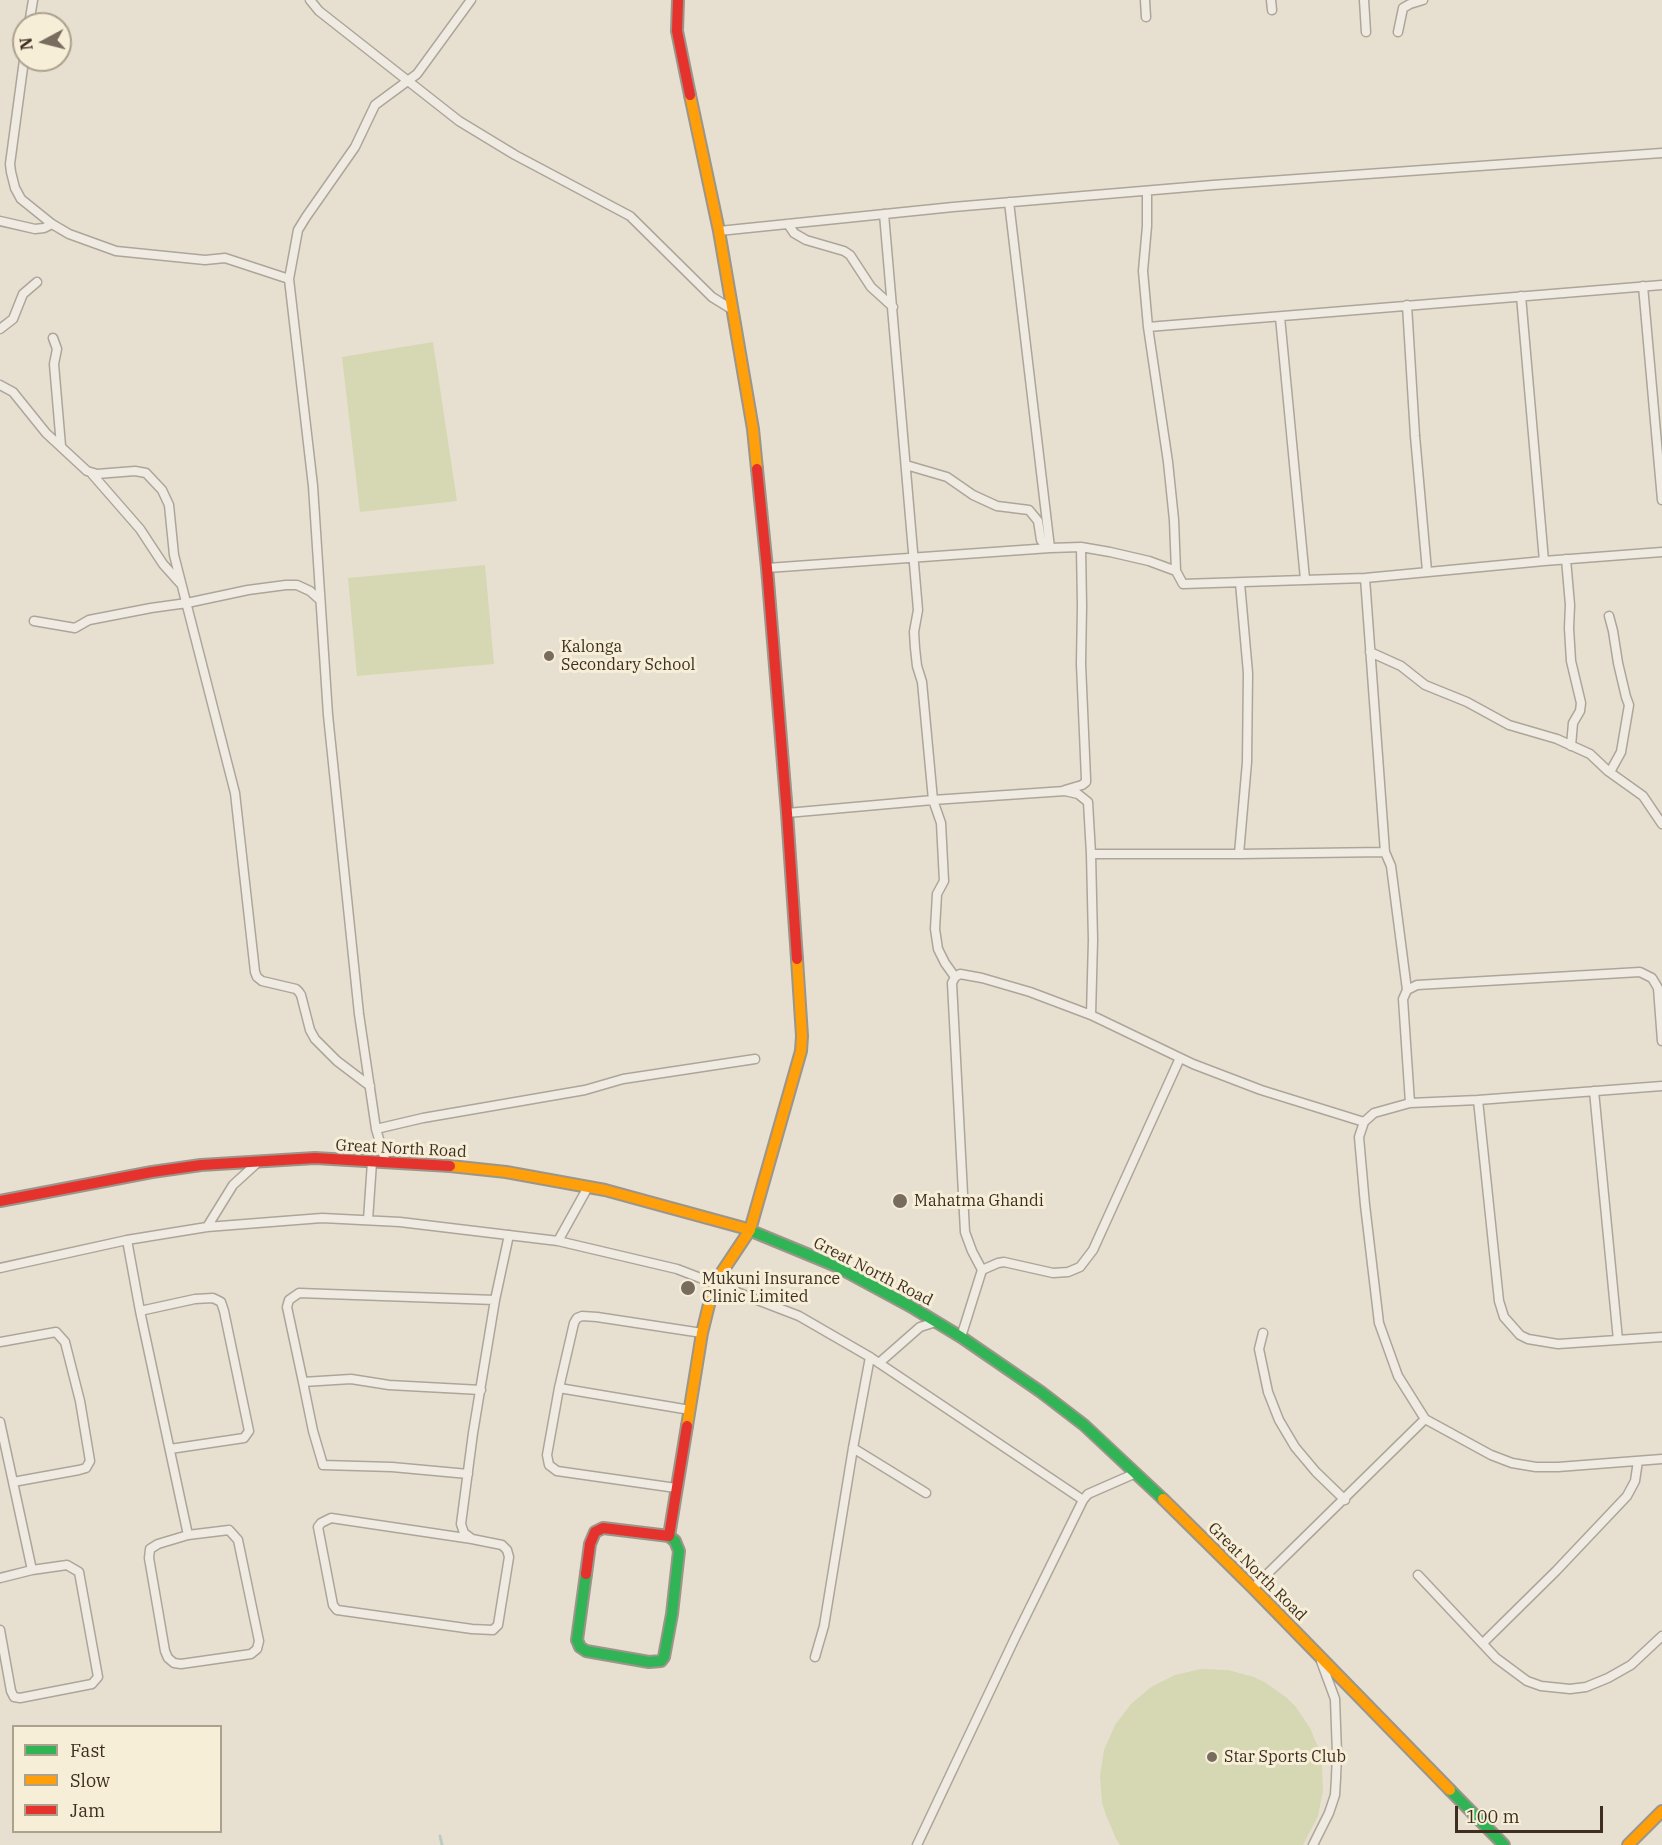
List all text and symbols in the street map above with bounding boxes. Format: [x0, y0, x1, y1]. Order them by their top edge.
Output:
north arrow [12, 12, 72, 72]
text: N [15, 36, 37, 51]
place label: Kalonga Secondary School [561, 637, 695, 675]
marker: Kalonga Secondary School [542, 649, 556, 663]
street label: Great North Road [335, 1136, 467, 1162]
place label: Mahatma Ghandi [914, 1191, 1044, 1211]
marker: Mahatma Ghandi [891, 1192, 909, 1210]
street label: Great North Road [810, 1234, 936, 1310]
place label: Mukuni Insurance Clinic Limited [702, 1269, 840, 1307]
marker: Mukuni Insurance Clinic Limited [679, 1279, 697, 1297]
street label: Great North Road [1204, 1519, 1310, 1625]
legend [12, 1725, 222, 1833]
text: Fast [70, 1739, 105, 1762]
place label: Star Sports Club [1224, 1747, 1346, 1767]
marker: Star Sports Club [1205, 1750, 1219, 1764]
text: Slow [70, 1769, 110, 1792]
scale bar [1458, 1794, 1606, 1832]
text: Jam [70, 1799, 105, 1822]
text: 100 m [1466, 1805, 1520, 1828]

